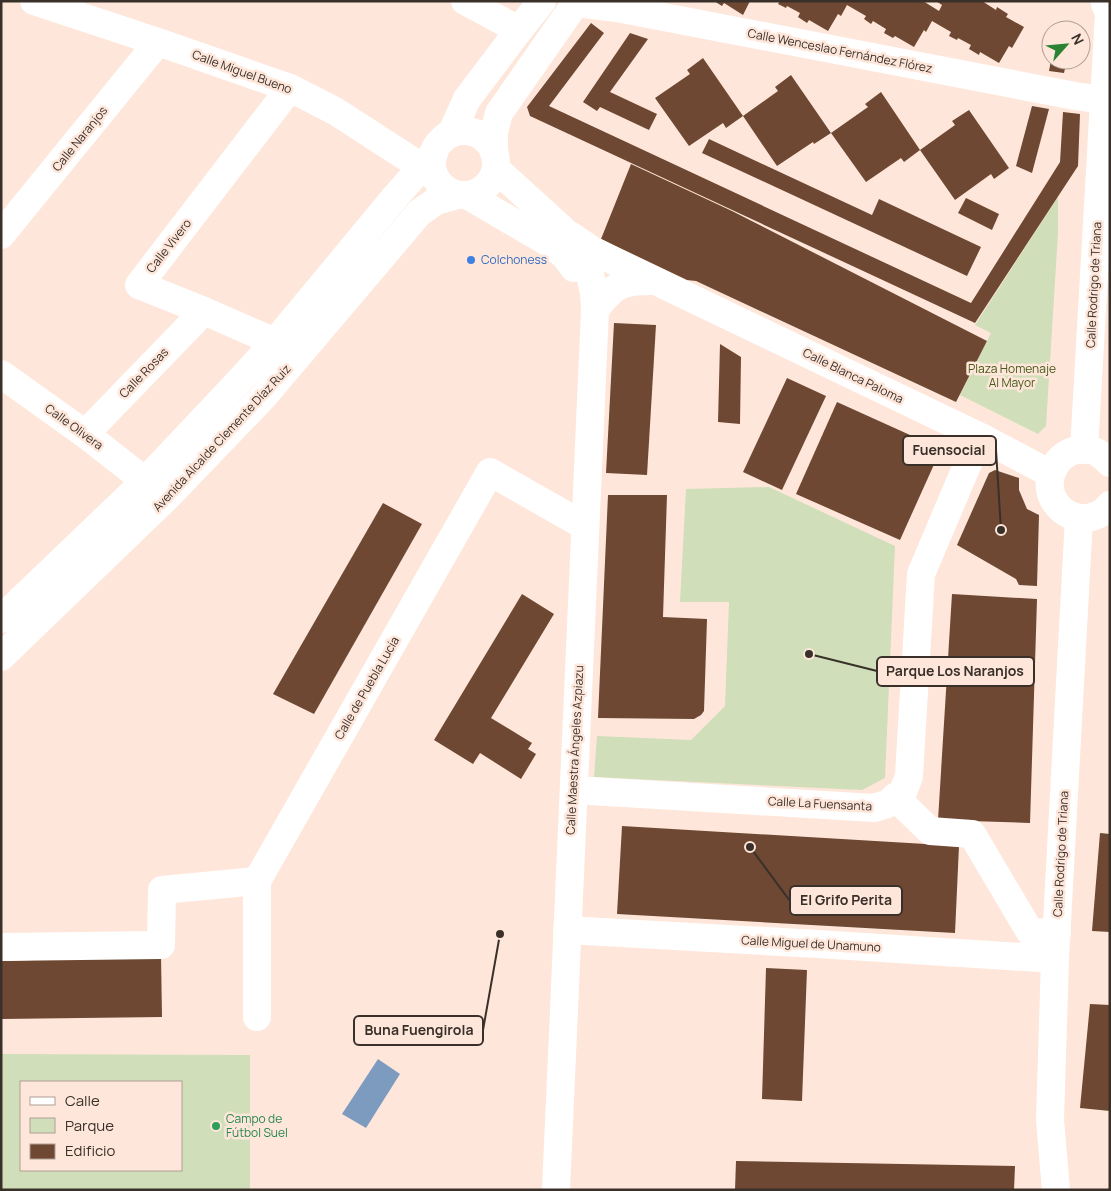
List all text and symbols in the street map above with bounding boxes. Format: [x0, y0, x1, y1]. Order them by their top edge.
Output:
north arrow [1041, 20, 1091, 70]
street label: Calle Wenceslao Fernández Flórez [746, 24, 934, 77]
text: N [1067, 30, 1089, 48]
street label: Calle Miguel Bueno [190, 46, 294, 97]
street label: Calle Naranjos [48, 102, 111, 175]
street label: Calle Vivero [142, 215, 195, 276]
street label: Calle Rodrigo de Triana [1082, 221, 1105, 349]
place label: Colchoness [481, 251, 547, 268]
marker: Colchoness [465, 254, 477, 266]
street label: Calle Rosas [115, 344, 172, 402]
street label: Calle Blanca Paloma [800, 344, 906, 407]
street label: Avenida Alcalde Clemente Díaz Ruiz [149, 360, 294, 515]
park label: Plaza Homenaje Al Mayor [968, 360, 1056, 391]
street label: Calle Olivera [42, 400, 107, 454]
callout: Fuensocial [903, 436, 996, 465]
text: Fuensocial [912, 440, 986, 459]
street label: Calle de Puebla Lucía [330, 633, 403, 742]
callout: Parque Los Naranjos [877, 657, 1034, 686]
text: Parque Los Naranjos [886, 661, 1024, 680]
street label: Calle Maestra Ángeles Azpiazu [562, 665, 587, 835]
street label: Calle Rodrigo de Triana [1049, 790, 1072, 918]
street label: Calle La Fuensanta [768, 792, 872, 815]
callout: El Grifo Perita [790, 886, 902, 915]
text: El Grifo Perita [800, 890, 892, 909]
street label: Calle Miguel de Unamuno [741, 931, 881, 956]
callout: Buna Fuengirola [354, 1016, 483, 1045]
text: Buna Fuengirola [365, 1020, 473, 1039]
legend [20, 1081, 182, 1171]
text: Calle [65, 1090, 100, 1111]
place label: Campo de Fútbol Suel [226, 1110, 288, 1141]
text: Parque [65, 1115, 114, 1136]
marker: Campo de Fútbol Suel [210, 1120, 222, 1132]
text: Edificio [65, 1140, 116, 1161]

